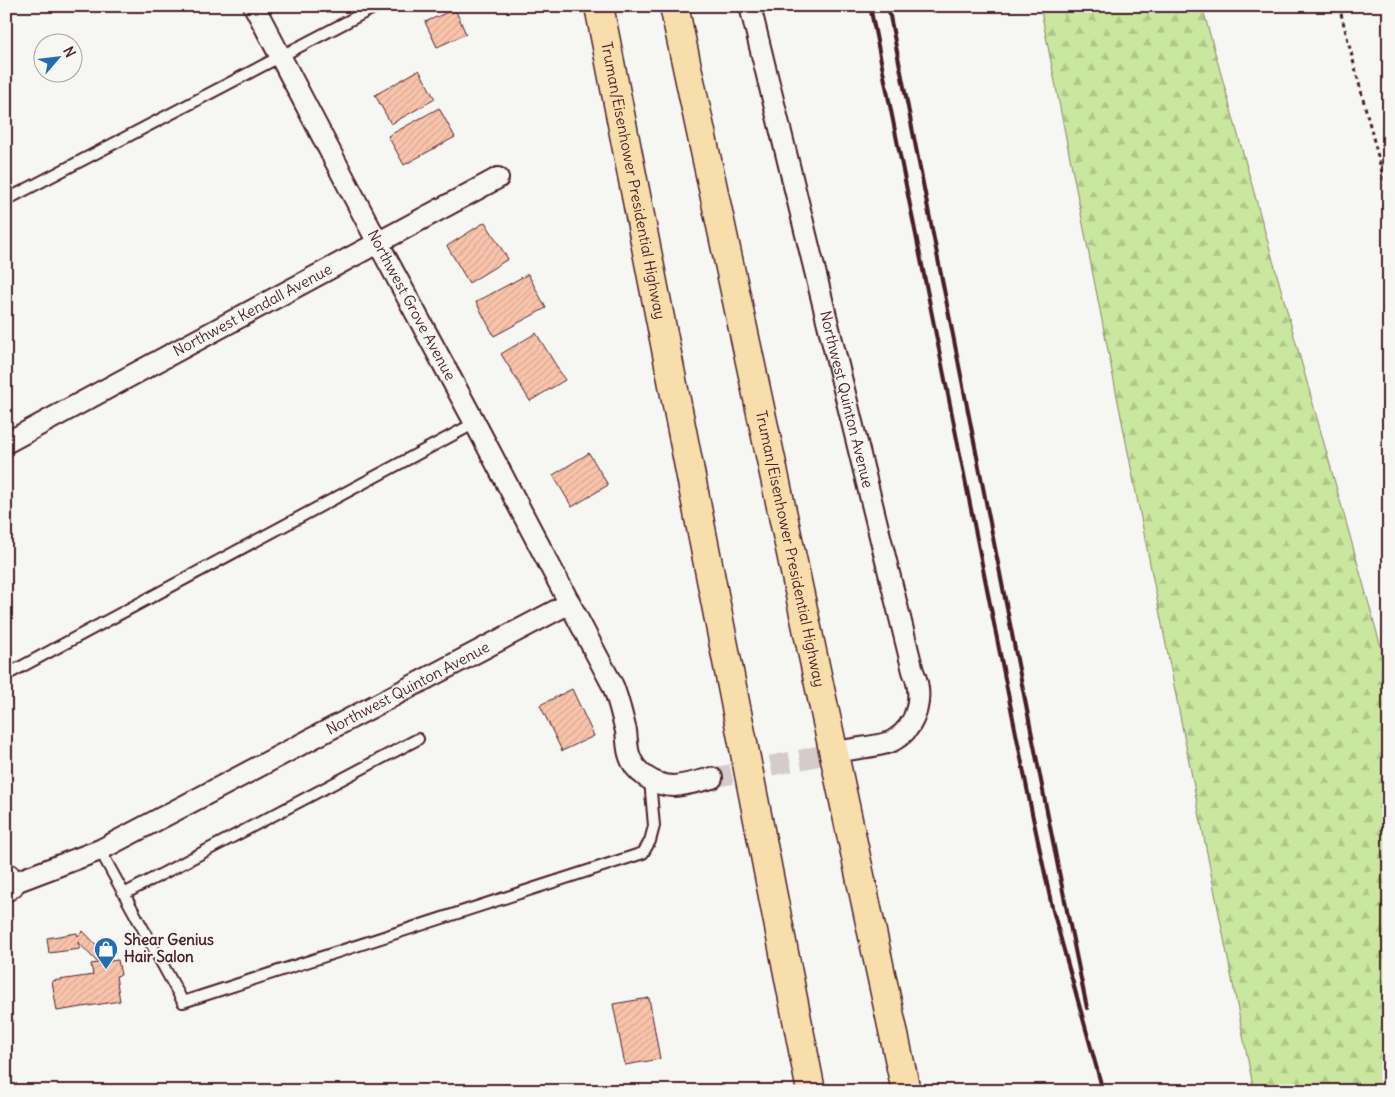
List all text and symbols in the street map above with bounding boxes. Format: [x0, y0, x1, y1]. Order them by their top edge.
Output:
north arrow [32, 32, 82, 82]
street label: Truman/Eisenhower Presidential Highway [597, 40, 670, 321]
text: N [59, 43, 80, 60]
street label: Northwest Grove Avenue [364, 226, 460, 383]
street label: Northwest Kendall Avenue [170, 259, 335, 360]
street label: Northwest Quinton Avenue [816, 309, 878, 490]
street label: Truman/Eisenhower Presidential Highway [752, 409, 829, 689]
street label: Northwest Quinton Avenue [323, 637, 493, 738]
place label: Shear Genius Hair Salon [124, 930, 214, 966]
shop icon: Shear Genius Hair Salon [93, 936, 119, 970]

